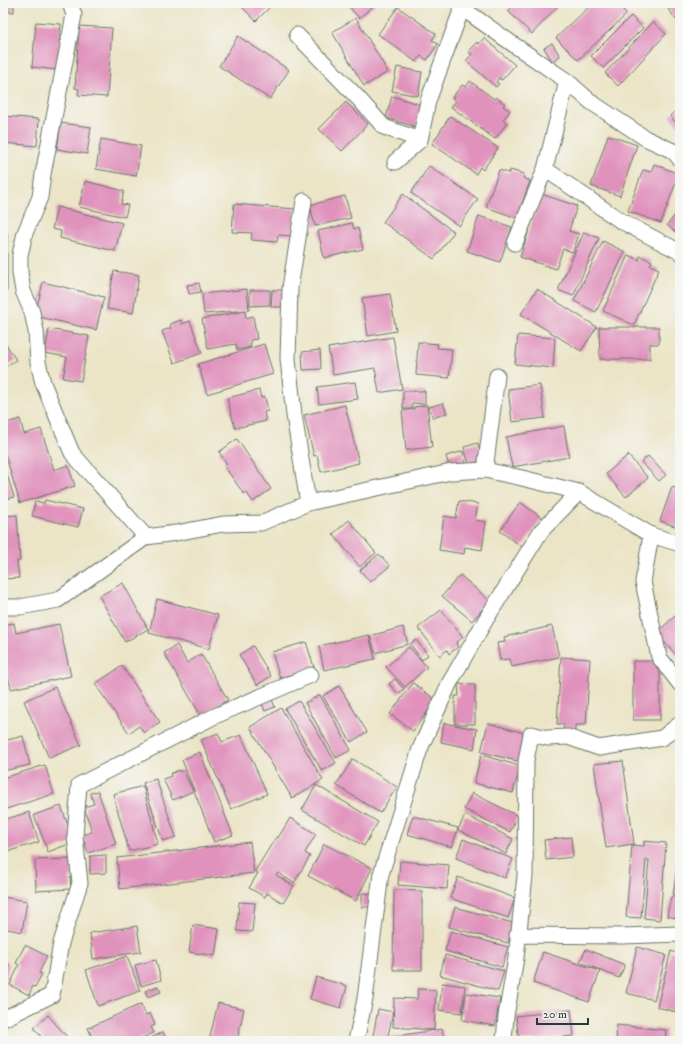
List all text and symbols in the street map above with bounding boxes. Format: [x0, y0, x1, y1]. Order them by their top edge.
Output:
scale bar [537, 1000, 588, 1026]
text: 20 m [543, 1007, 567, 1022]

